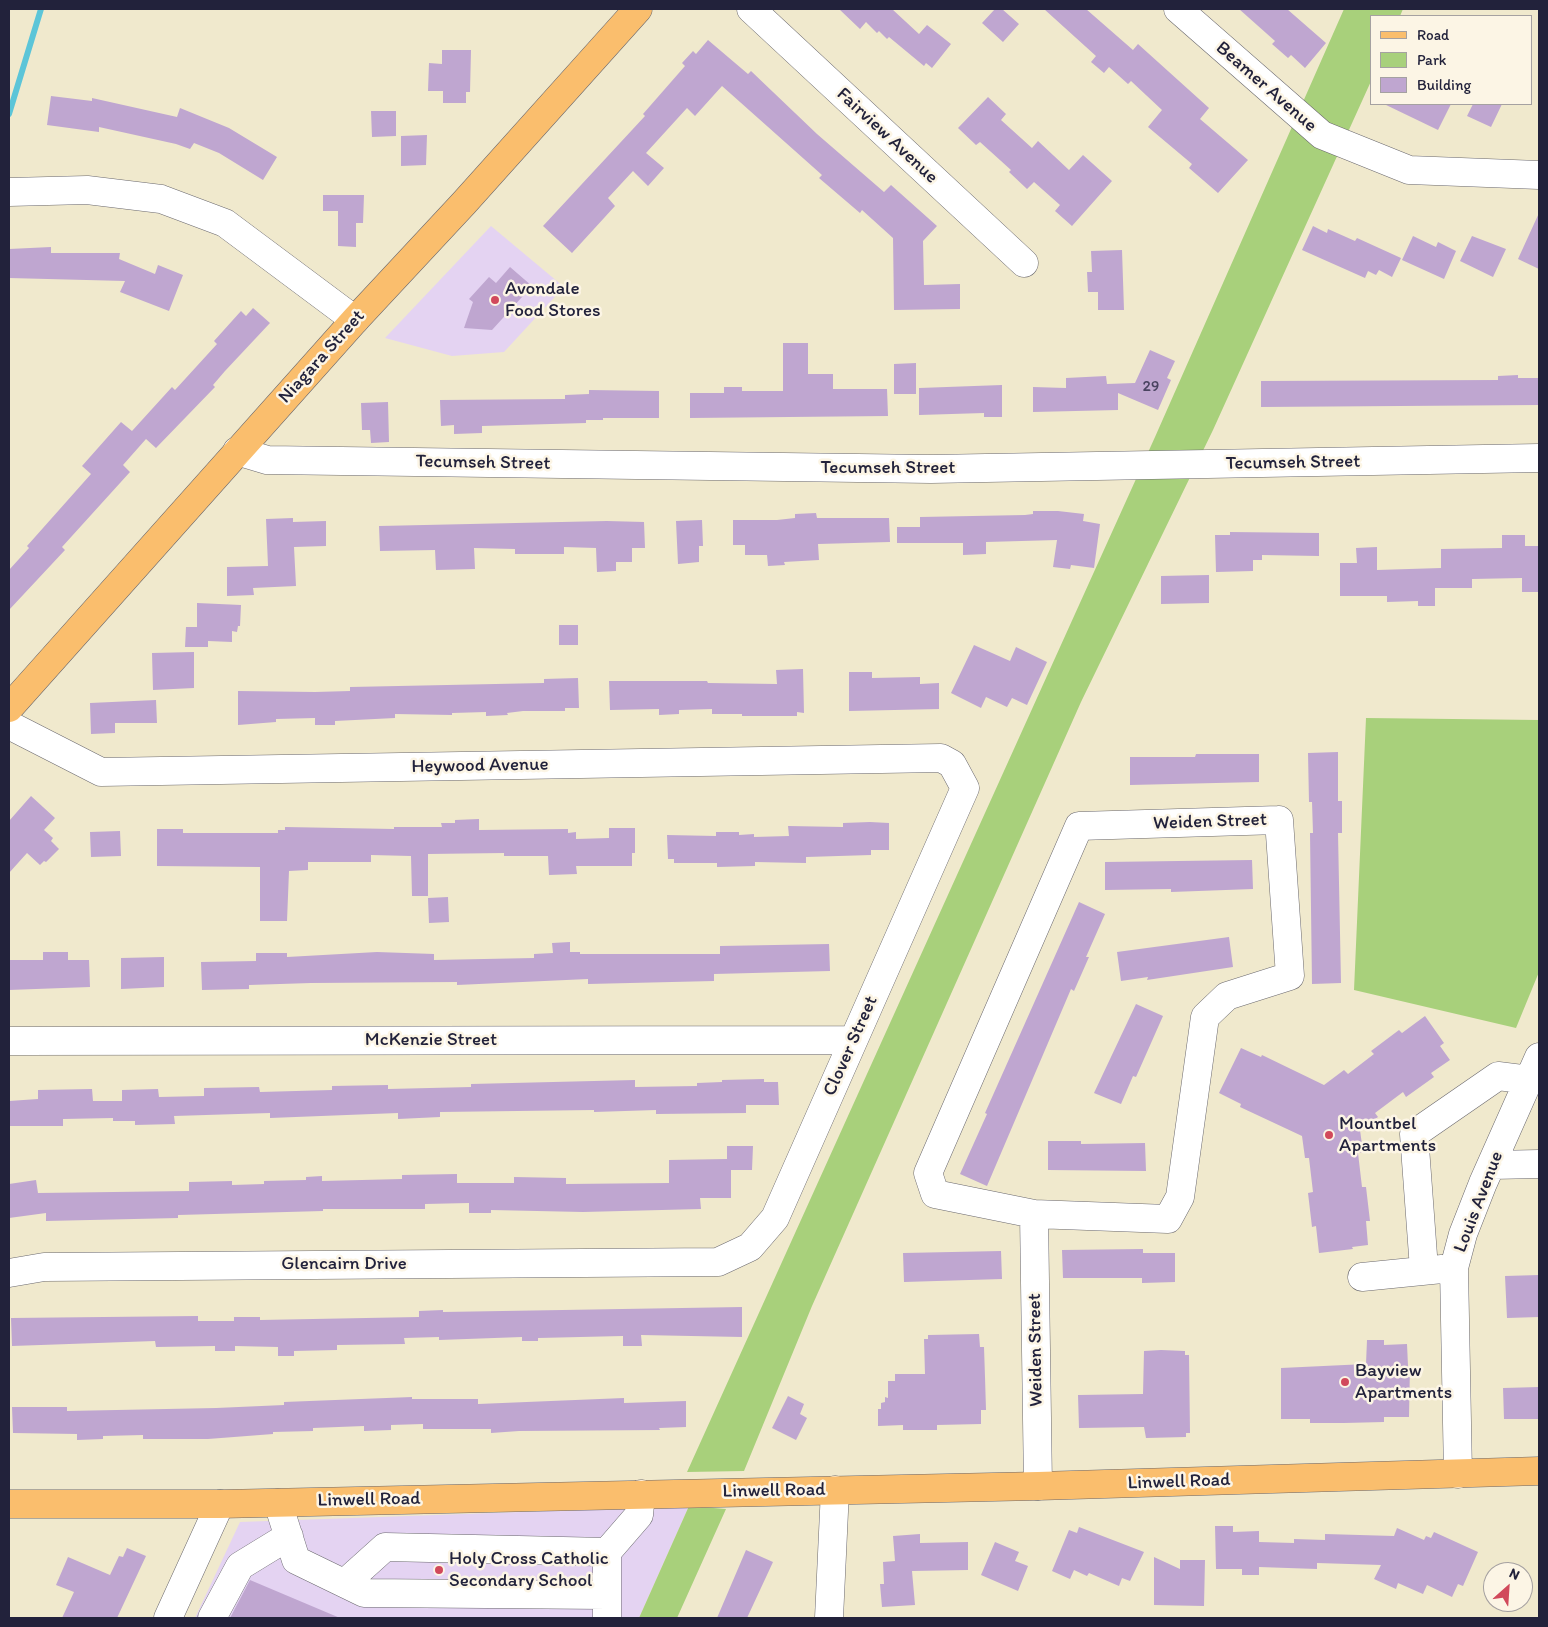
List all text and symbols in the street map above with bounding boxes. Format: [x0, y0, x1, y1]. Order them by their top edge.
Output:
legend [1370, 15, 1533, 105]
text: Road [1417, 26, 1449, 44]
street label: Beamer Avenue [1211, 37, 1321, 137]
text: Park [1417, 51, 1447, 69]
text: Building [1417, 76, 1471, 94]
street label: Fairview Avenue [831, 83, 943, 189]
place label: Avondale Food Stores [505, 278, 601, 322]
marker: Avondale Food Stores [489, 294, 501, 306]
street label: Niagara Street [274, 305, 370, 409]
house number: 29 [1143, 377, 1159, 397]
street label: Tecumseh Street [415, 450, 551, 476]
street label: Tecumseh Street [1225, 450, 1361, 476]
street label: Tecumseh Street [821, 457, 955, 479]
street label: Heywood Avenue [411, 753, 549, 779]
street label: Weiden Street [1153, 809, 1267, 835]
street label: Clover Street [819, 992, 883, 1100]
street label: McKenzie Street [365, 1029, 497, 1051]
place label: Mountbel Apartments [1339, 1113, 1436, 1157]
marker: Mountbel Apartments [1323, 1129, 1335, 1141]
street label: Louis Avenue [1449, 1148, 1509, 1256]
street label: Glencairn Drive [281, 1253, 407, 1275]
street label: Weiden Street [1024, 1293, 1048, 1407]
place label: Bayview Apartments [1355, 1360, 1452, 1404]
marker: Bayview Apartments [1339, 1376, 1351, 1388]
street label: Linwell Road [1127, 1469, 1231, 1495]
street label: Linwell Road [722, 1479, 826, 1503]
street label: Linwell Road [317, 1488, 421, 1512]
place label: Holy Cross Catholic Secondary School [449, 1548, 609, 1592]
north arrow [1483, 1562, 1533, 1612]
marker: Holy Cross Catholic Secondary School [433, 1564, 445, 1576]
text: N [1506, 1564, 1522, 1584]

